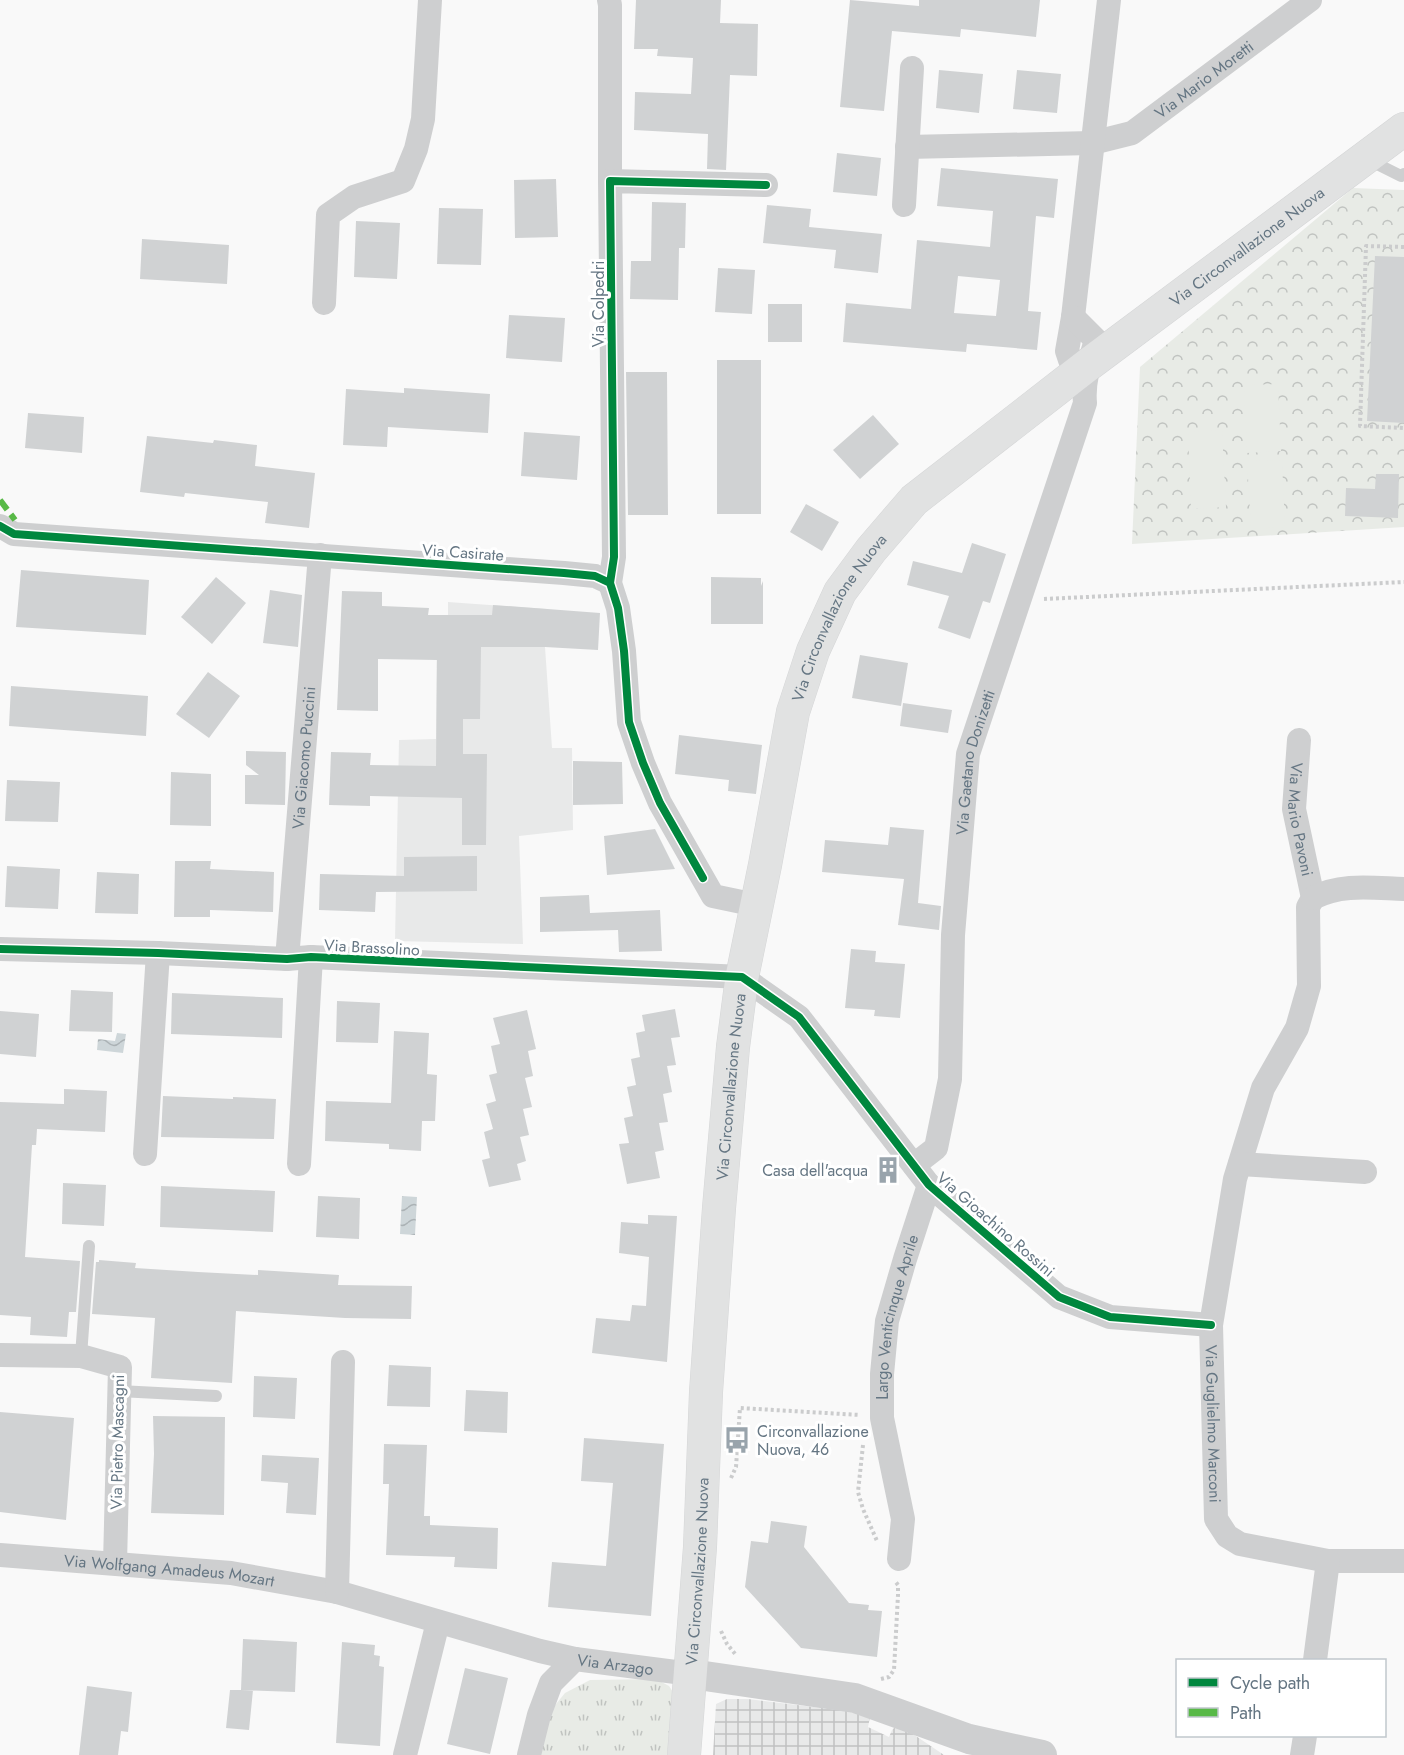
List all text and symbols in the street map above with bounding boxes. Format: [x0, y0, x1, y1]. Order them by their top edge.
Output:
street label: Via Mario Moretti [1150, 35, 1258, 124]
street label: Via Circonvallazione Nuova [1165, 181, 1329, 312]
street label: Via Colpedri [587, 261, 610, 347]
street label: Via Circonvallazione Nuova [786, 529, 892, 705]
street label: Via Casirate [421, 538, 505, 567]
street label: Via Giacomo Puccini [287, 686, 321, 830]
street label: Via Gaetano Donizetti [950, 687, 1001, 836]
street label: Via Mario Pavoni [1282, 761, 1319, 878]
street label: Via Brassolino [323, 934, 421, 962]
street label: Via Circonvallazione Nuova [710, 992, 752, 1181]
building icon: Casa dell'acqua [873, 1155, 903, 1185]
place label: Casa dell'acqua [762, 1159, 868, 1182]
street label: Via Gioachino Rossini [932, 1167, 1060, 1282]
street label: Largo Venticinque Aprile [871, 1232, 924, 1400]
street label: Via Guglielmo Marconi [1200, 1345, 1227, 1503]
street label: Via Pietro Mascagni [105, 1374, 130, 1510]
place label: Circonvallazione Nuova, 46 [757, 1420, 869, 1461]
bus stop icon: Circonvallazione Nuova, 46 [722, 1425, 752, 1455]
street label: Via Circonvallazione Nuova [680, 1477, 715, 1666]
street label: Via Wolfgang Amadeus Mozart [63, 1549, 277, 1593]
street label: Via Arzago [576, 1648, 655, 1681]
legend [1176, 1659, 1386, 1737]
text: Cycle path [1230, 1670, 1310, 1696]
text: Path [1230, 1700, 1262, 1726]

